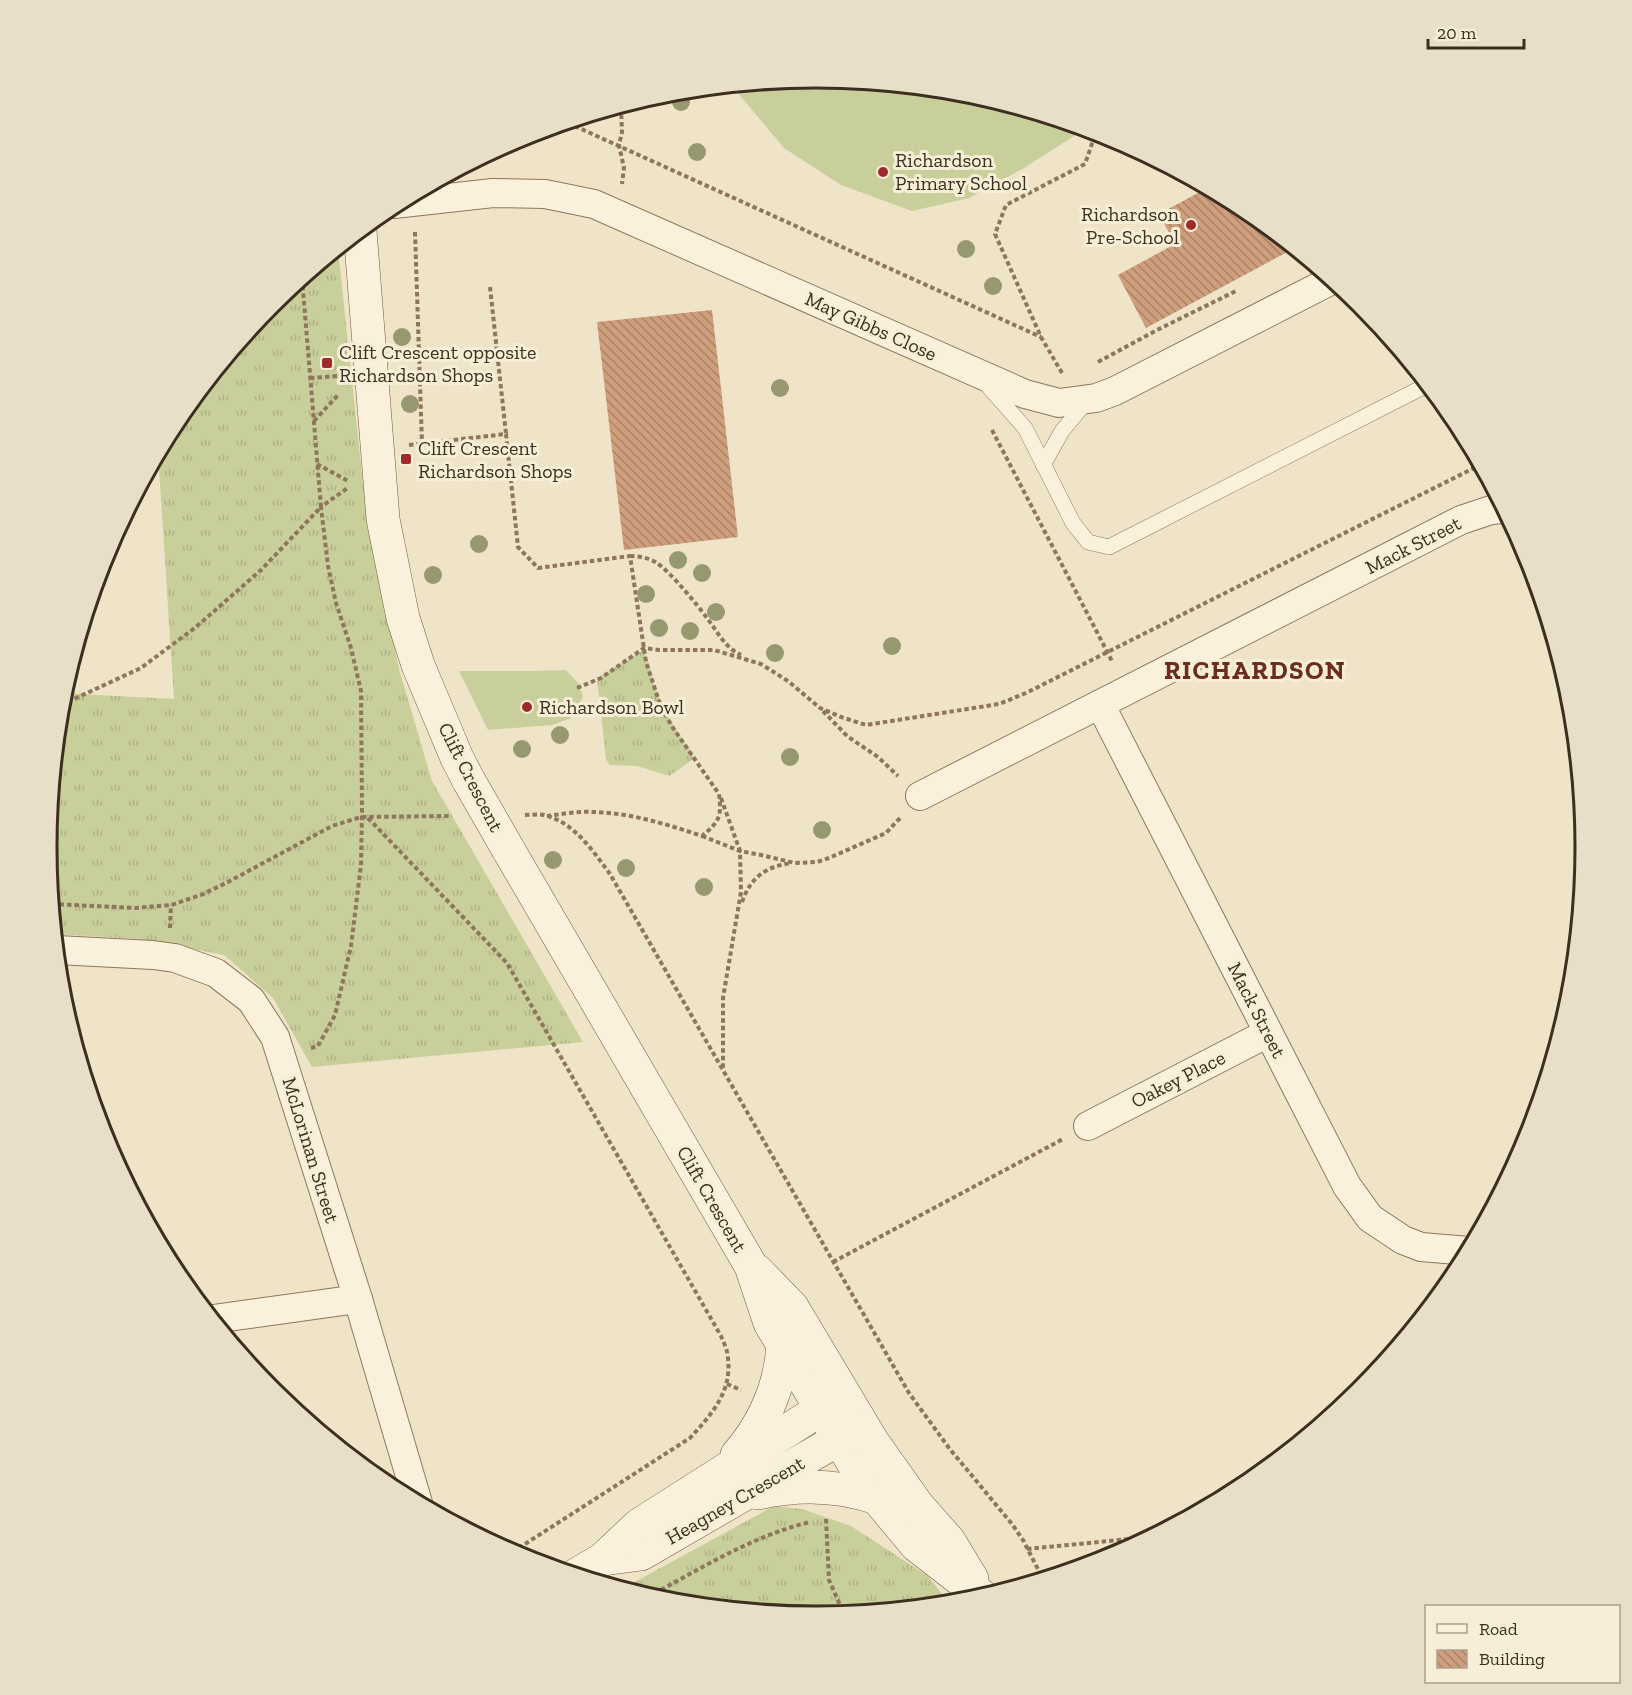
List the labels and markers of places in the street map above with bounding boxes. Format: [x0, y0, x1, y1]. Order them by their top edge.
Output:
place label: Richardson Primary School [895, 148, 1027, 195]
marker: Richardson Primary School [876, 165, 890, 179]
place label: Richardson Pre-School [1081, 202, 1180, 249]
marker: Richardson Pre-School [1184, 218, 1198, 232]
place label: Clift Crescent opposite Richardson Shops [339, 340, 536, 387]
marker: Clift Crescent opposite Richardson Shops [320, 356, 334, 370]
place label: Clift Crescent Richardson Shops [418, 436, 572, 483]
marker: Clift Crescent Richardson Shops [399, 452, 413, 466]
place label: Richardson Bowl [539, 695, 684, 719]
marker: Richardson Bowl [520, 700, 534, 714]

